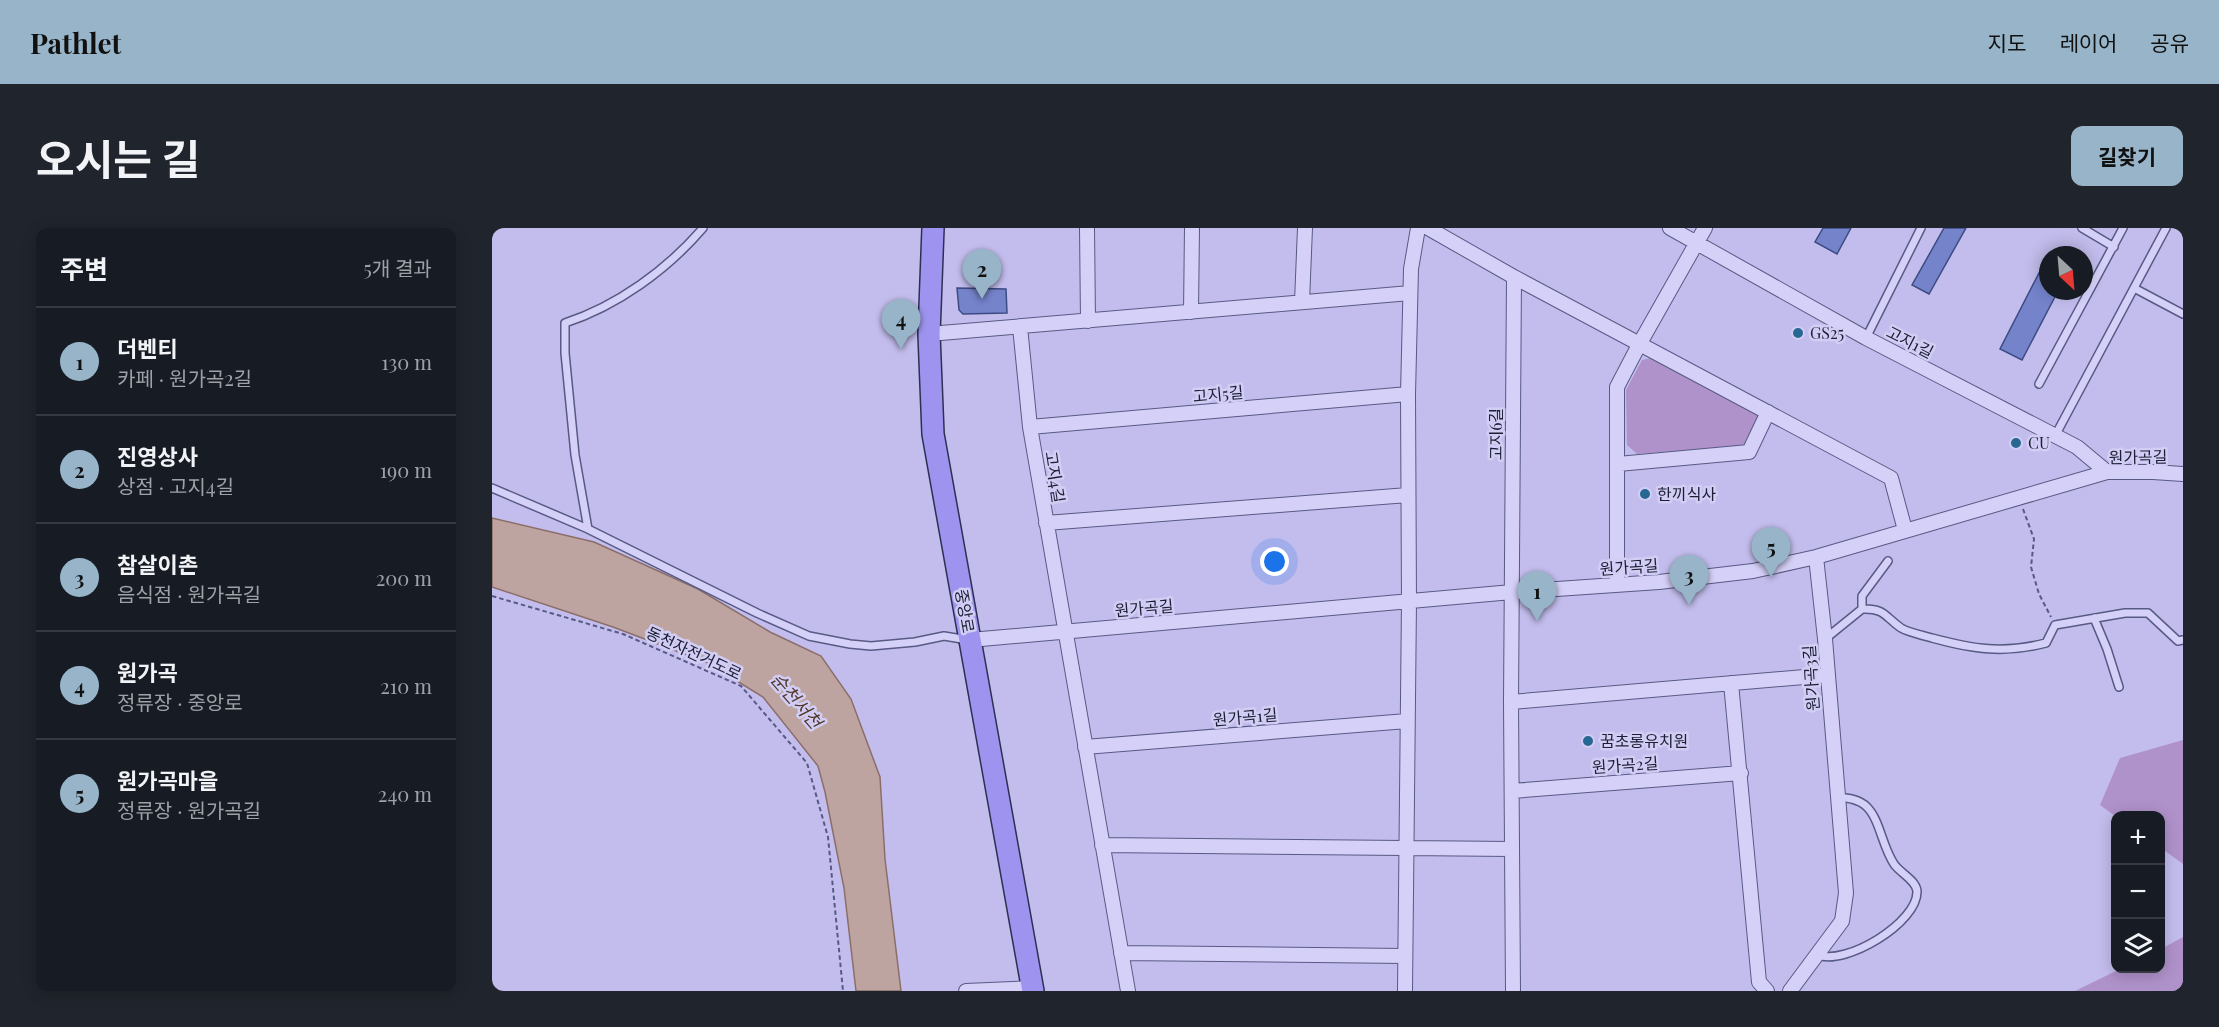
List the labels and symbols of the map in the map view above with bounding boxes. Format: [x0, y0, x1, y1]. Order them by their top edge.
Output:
north arrow [2039, 246, 2093, 300]
pin: 2 [962, 250, 1002, 299]
pin: 4 [882, 300, 920, 349]
street label: 고지1길 [1883, 321, 1937, 362]
place label: GS25 [1810, 322, 1844, 343]
marker: GS25 [1791, 326, 1805, 340]
street label: 고지5길 [1192, 381, 1244, 406]
street label: 고지6길 [1485, 408, 1506, 460]
place label: CU [2028, 432, 2050, 453]
marker: CU [2009, 436, 2023, 450]
street label: 원가곡길 [2108, 445, 2168, 468]
street label: 고지4길 [1041, 450, 1070, 504]
place label: 한끼식사 [1657, 483, 1716, 504]
marker: 한끼식사 [1638, 487, 1652, 501]
pin: 5 [1752, 528, 1790, 577]
your location [1260, 547, 1289, 576]
street label: 원가곡길 [1599, 554, 1659, 579]
pin: 3 [1670, 556, 1708, 605]
pin: 1 [1518, 572, 1556, 621]
street label: 중앙로 [951, 587, 980, 635]
street label: 원가곡길 [1114, 594, 1174, 621]
street label: 동천자전거도로 [643, 621, 746, 684]
street label: 원가곡3길 [1798, 644, 1823, 712]
water label: 순천서천 [766, 667, 829, 735]
street label: 원가곡1길 [1212, 703, 1278, 730]
place label: 꿈초롱유치원 [1600, 730, 1688, 751]
marker: 꿈초롱유치원 [1581, 734, 1595, 748]
street label: 원가곡2길 [1591, 752, 1659, 777]

